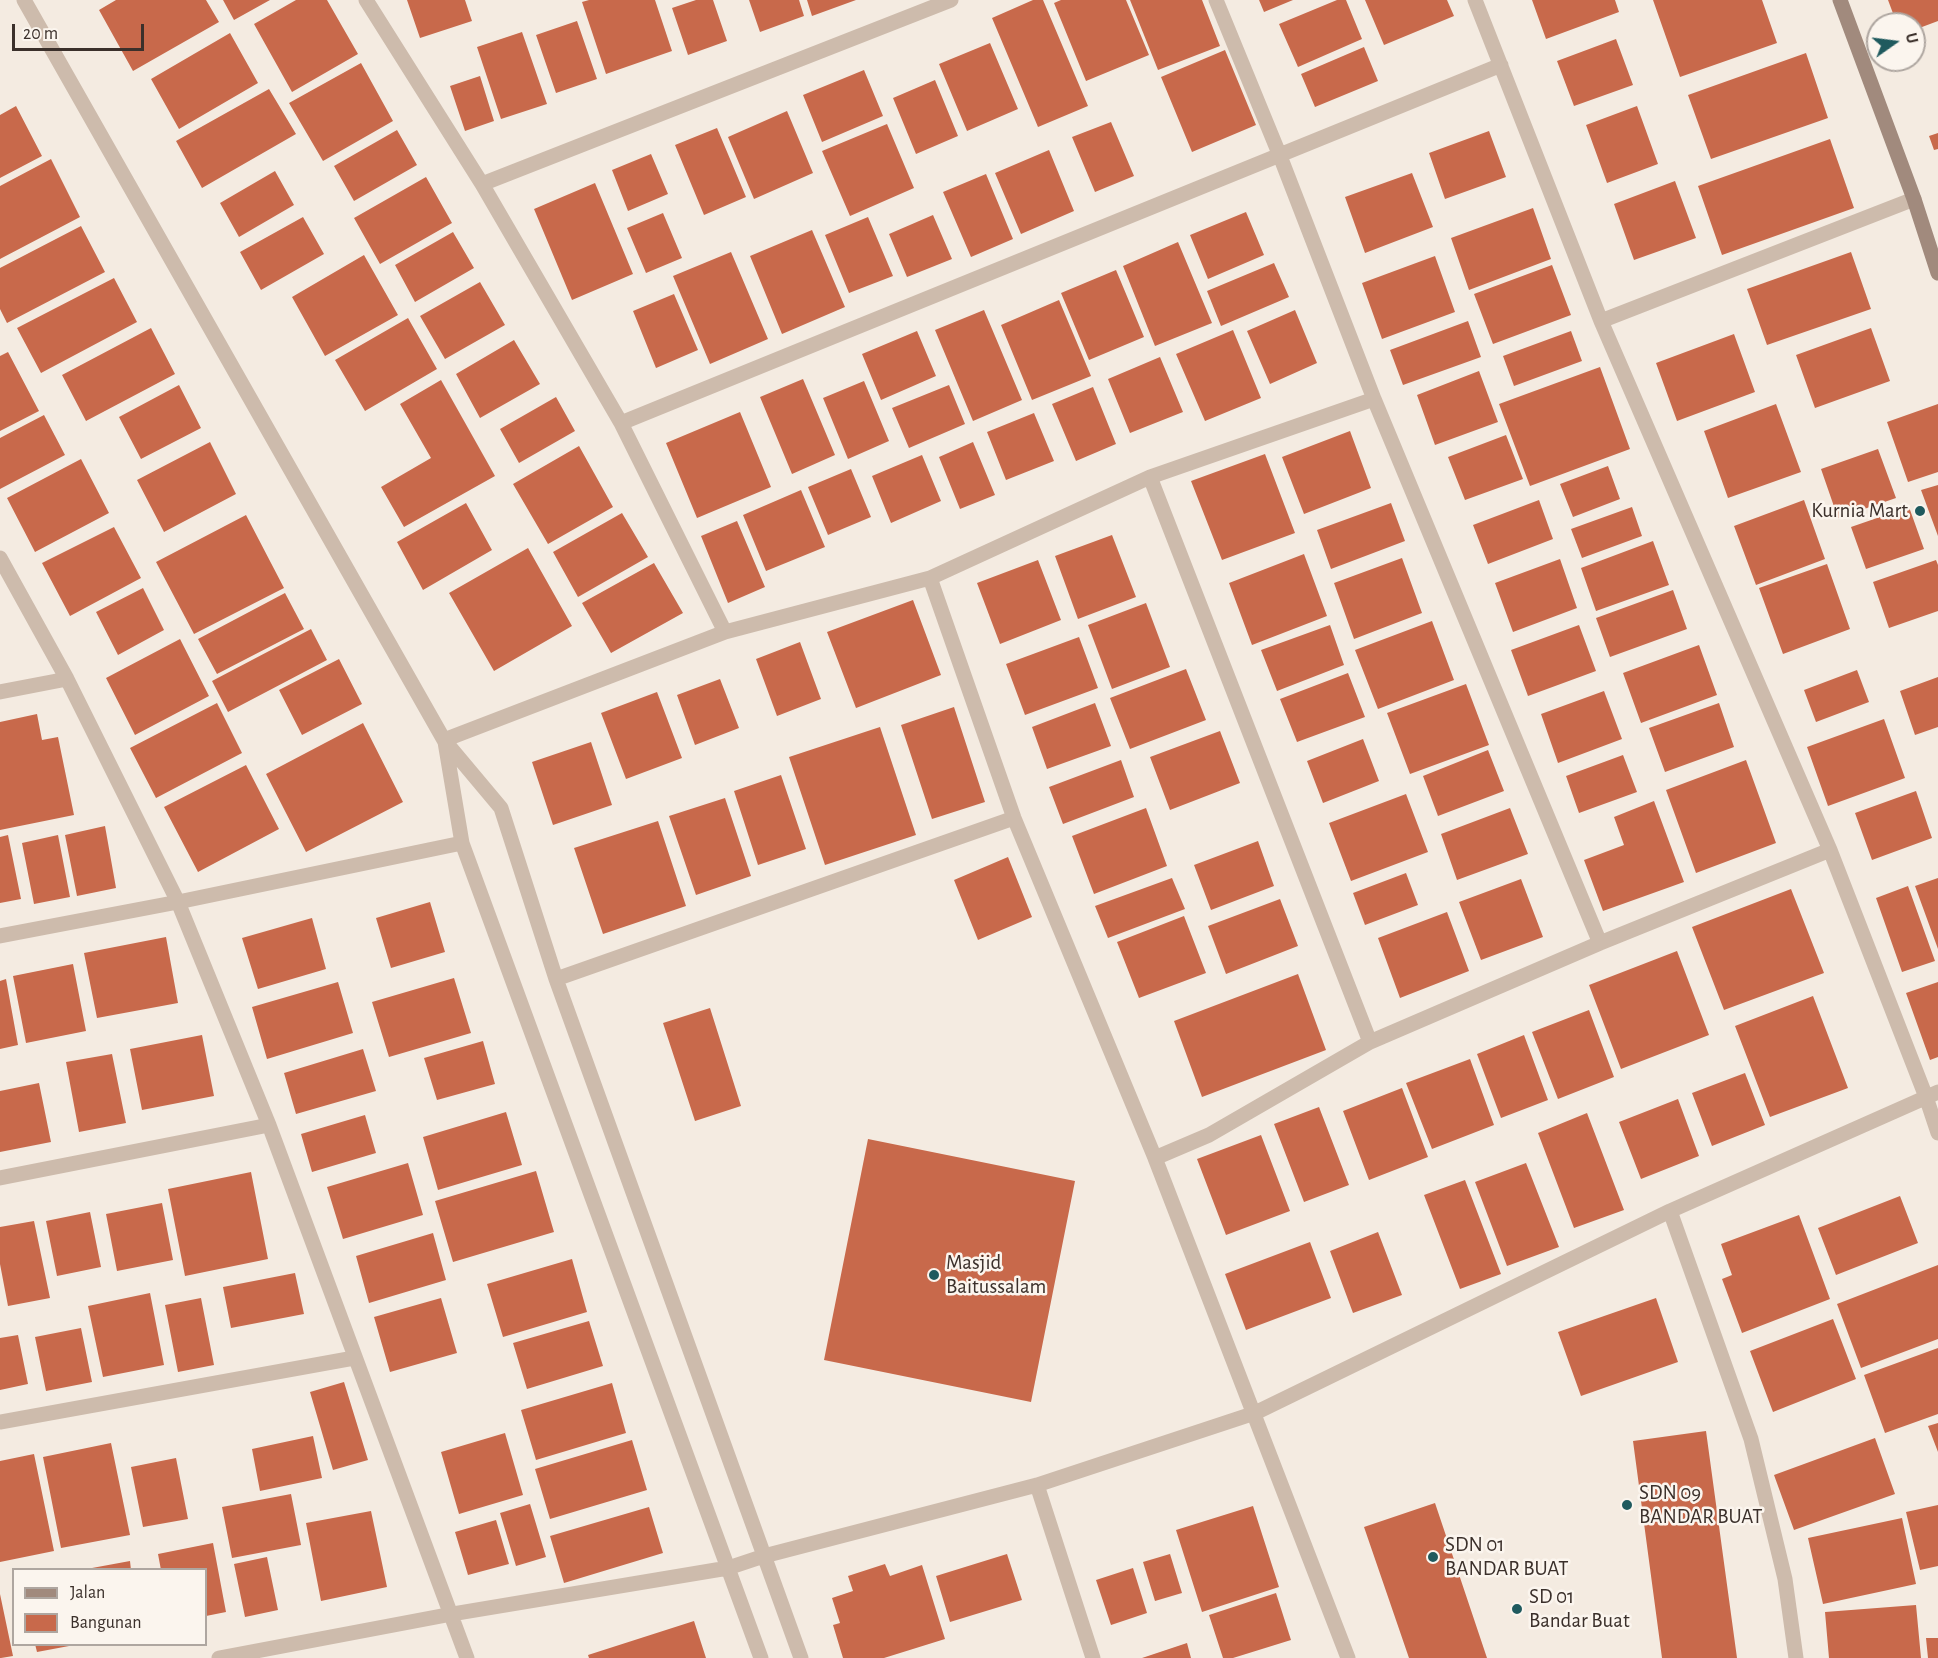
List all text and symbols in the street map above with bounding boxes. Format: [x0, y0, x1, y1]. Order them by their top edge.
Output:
scale bar [15, 12, 147, 50]
north arrow [1866, 12, 1926, 72]
text: 20 m [23, 25, 58, 43]
text: U [1903, 31, 1921, 45]
place label: Kurnia Mart [1811, 498, 1908, 524]
marker: Kurnia Mart [1913, 504, 1927, 518]
place label: Masjid Baitussalam [946, 1250, 1046, 1300]
marker: Masjid Baitussalam [927, 1268, 941, 1282]
place label: SDN 09 BANDAR BUAT [1639, 1480, 1763, 1530]
marker: SDN 09 BANDAR BUAT [1620, 1498, 1634, 1512]
place label: SDN 01 BANDAR BUAT [1445, 1532, 1569, 1582]
marker: SDN 01 BANDAR BUAT [1426, 1550, 1440, 1564]
legend [12, 1568, 207, 1646]
text: Jalan [70, 1584, 105, 1602]
place label: SD 01 Bandar Buat [1529, 1584, 1630, 1634]
marker: SD 01 Bandar Buat [1510, 1602, 1524, 1616]
text: Bangunan [70, 1614, 142, 1632]

